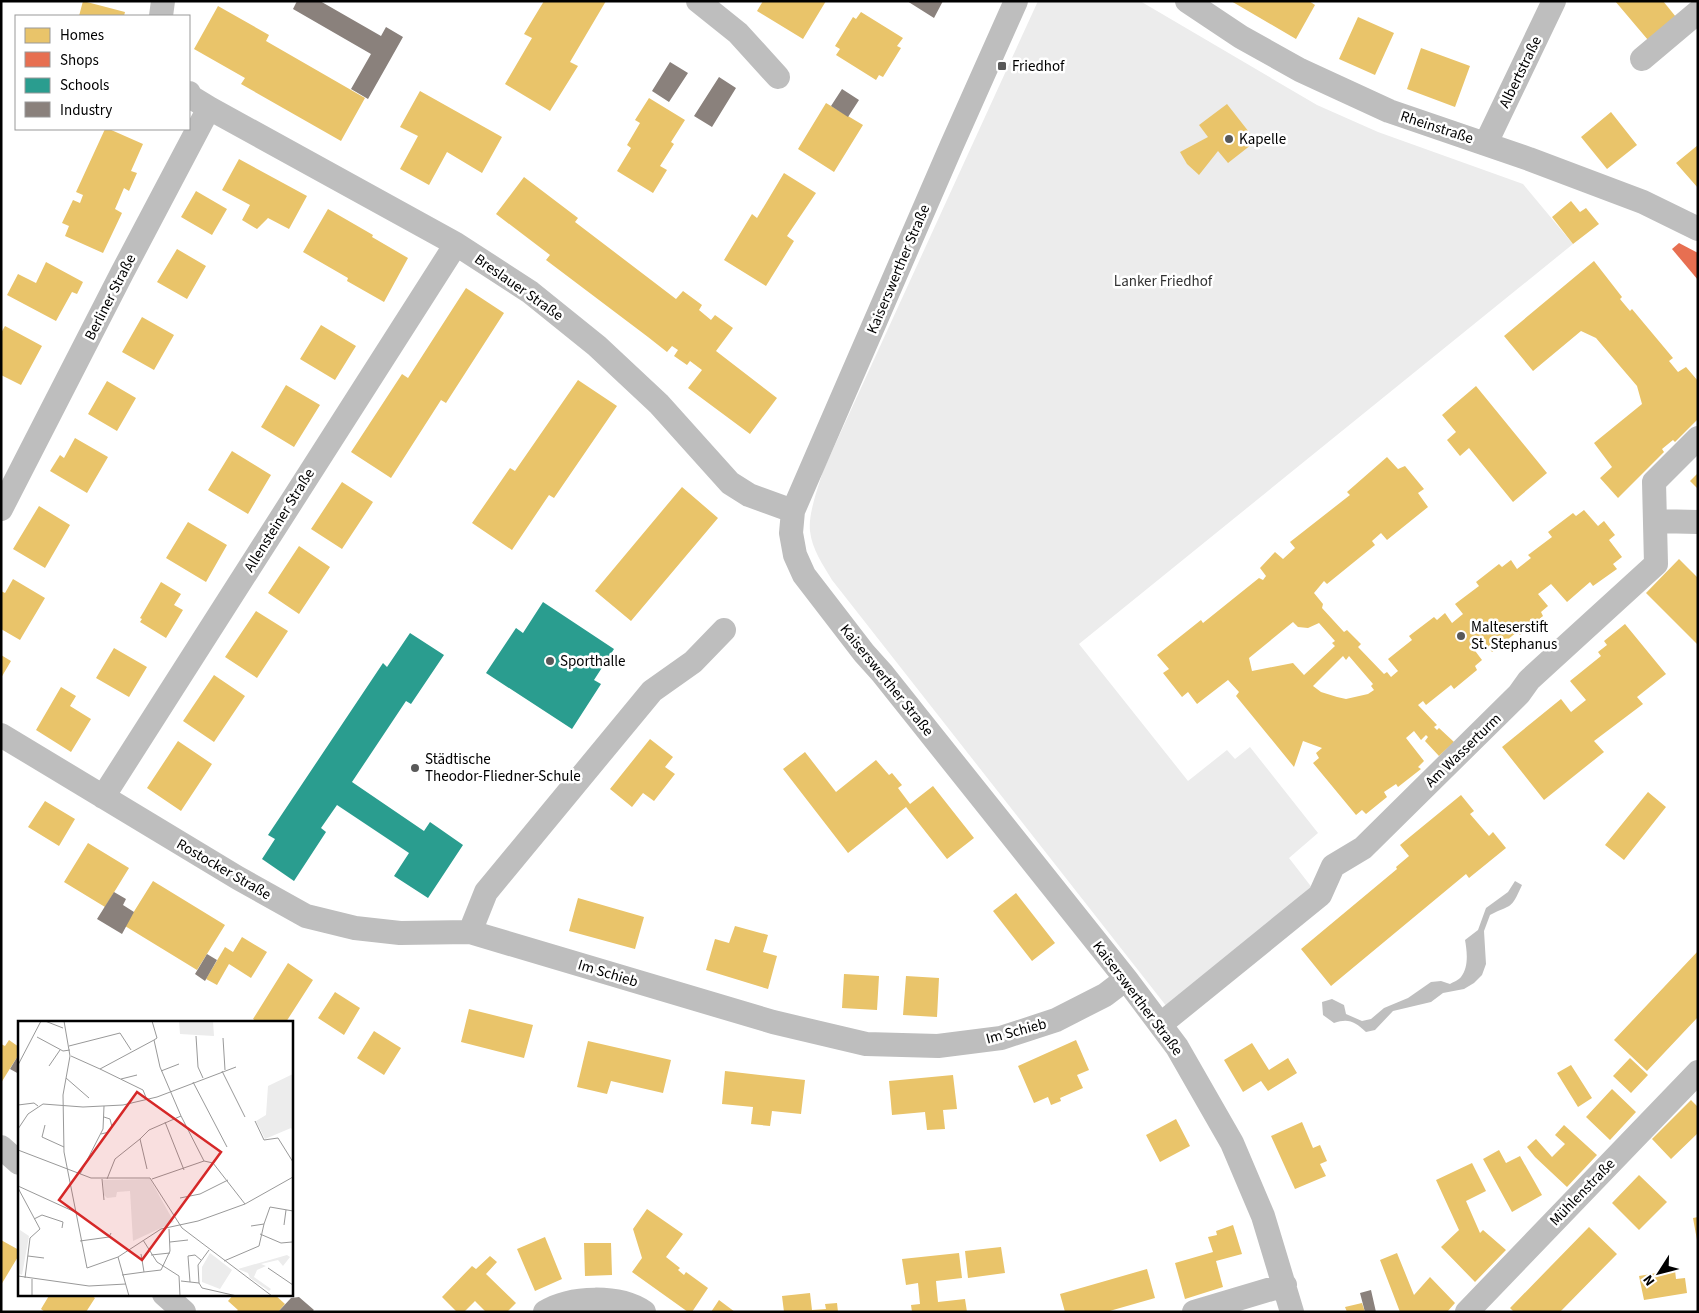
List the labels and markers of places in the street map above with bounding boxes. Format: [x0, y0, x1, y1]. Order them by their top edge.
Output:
place label: Friedhof [1012, 56, 1065, 77]
marker: Friedhof [996, 60, 1008, 72]
place label: Kapelle [1239, 129, 1286, 150]
marker: Kapelle [1223, 133, 1235, 145]
place label: Malteserstift St. Stephanus [1471, 617, 1557, 655]
marker: Malteserstift St. Stephanus [1455, 630, 1467, 642]
place label: Sporthalle [560, 651, 626, 672]
marker: Sporthalle [544, 655, 556, 667]
place label: Städtische Theodor-Fliedner-Schule [425, 749, 581, 787]
marker: Städtische Theodor-Fliedner-Schule [409, 762, 421, 774]

